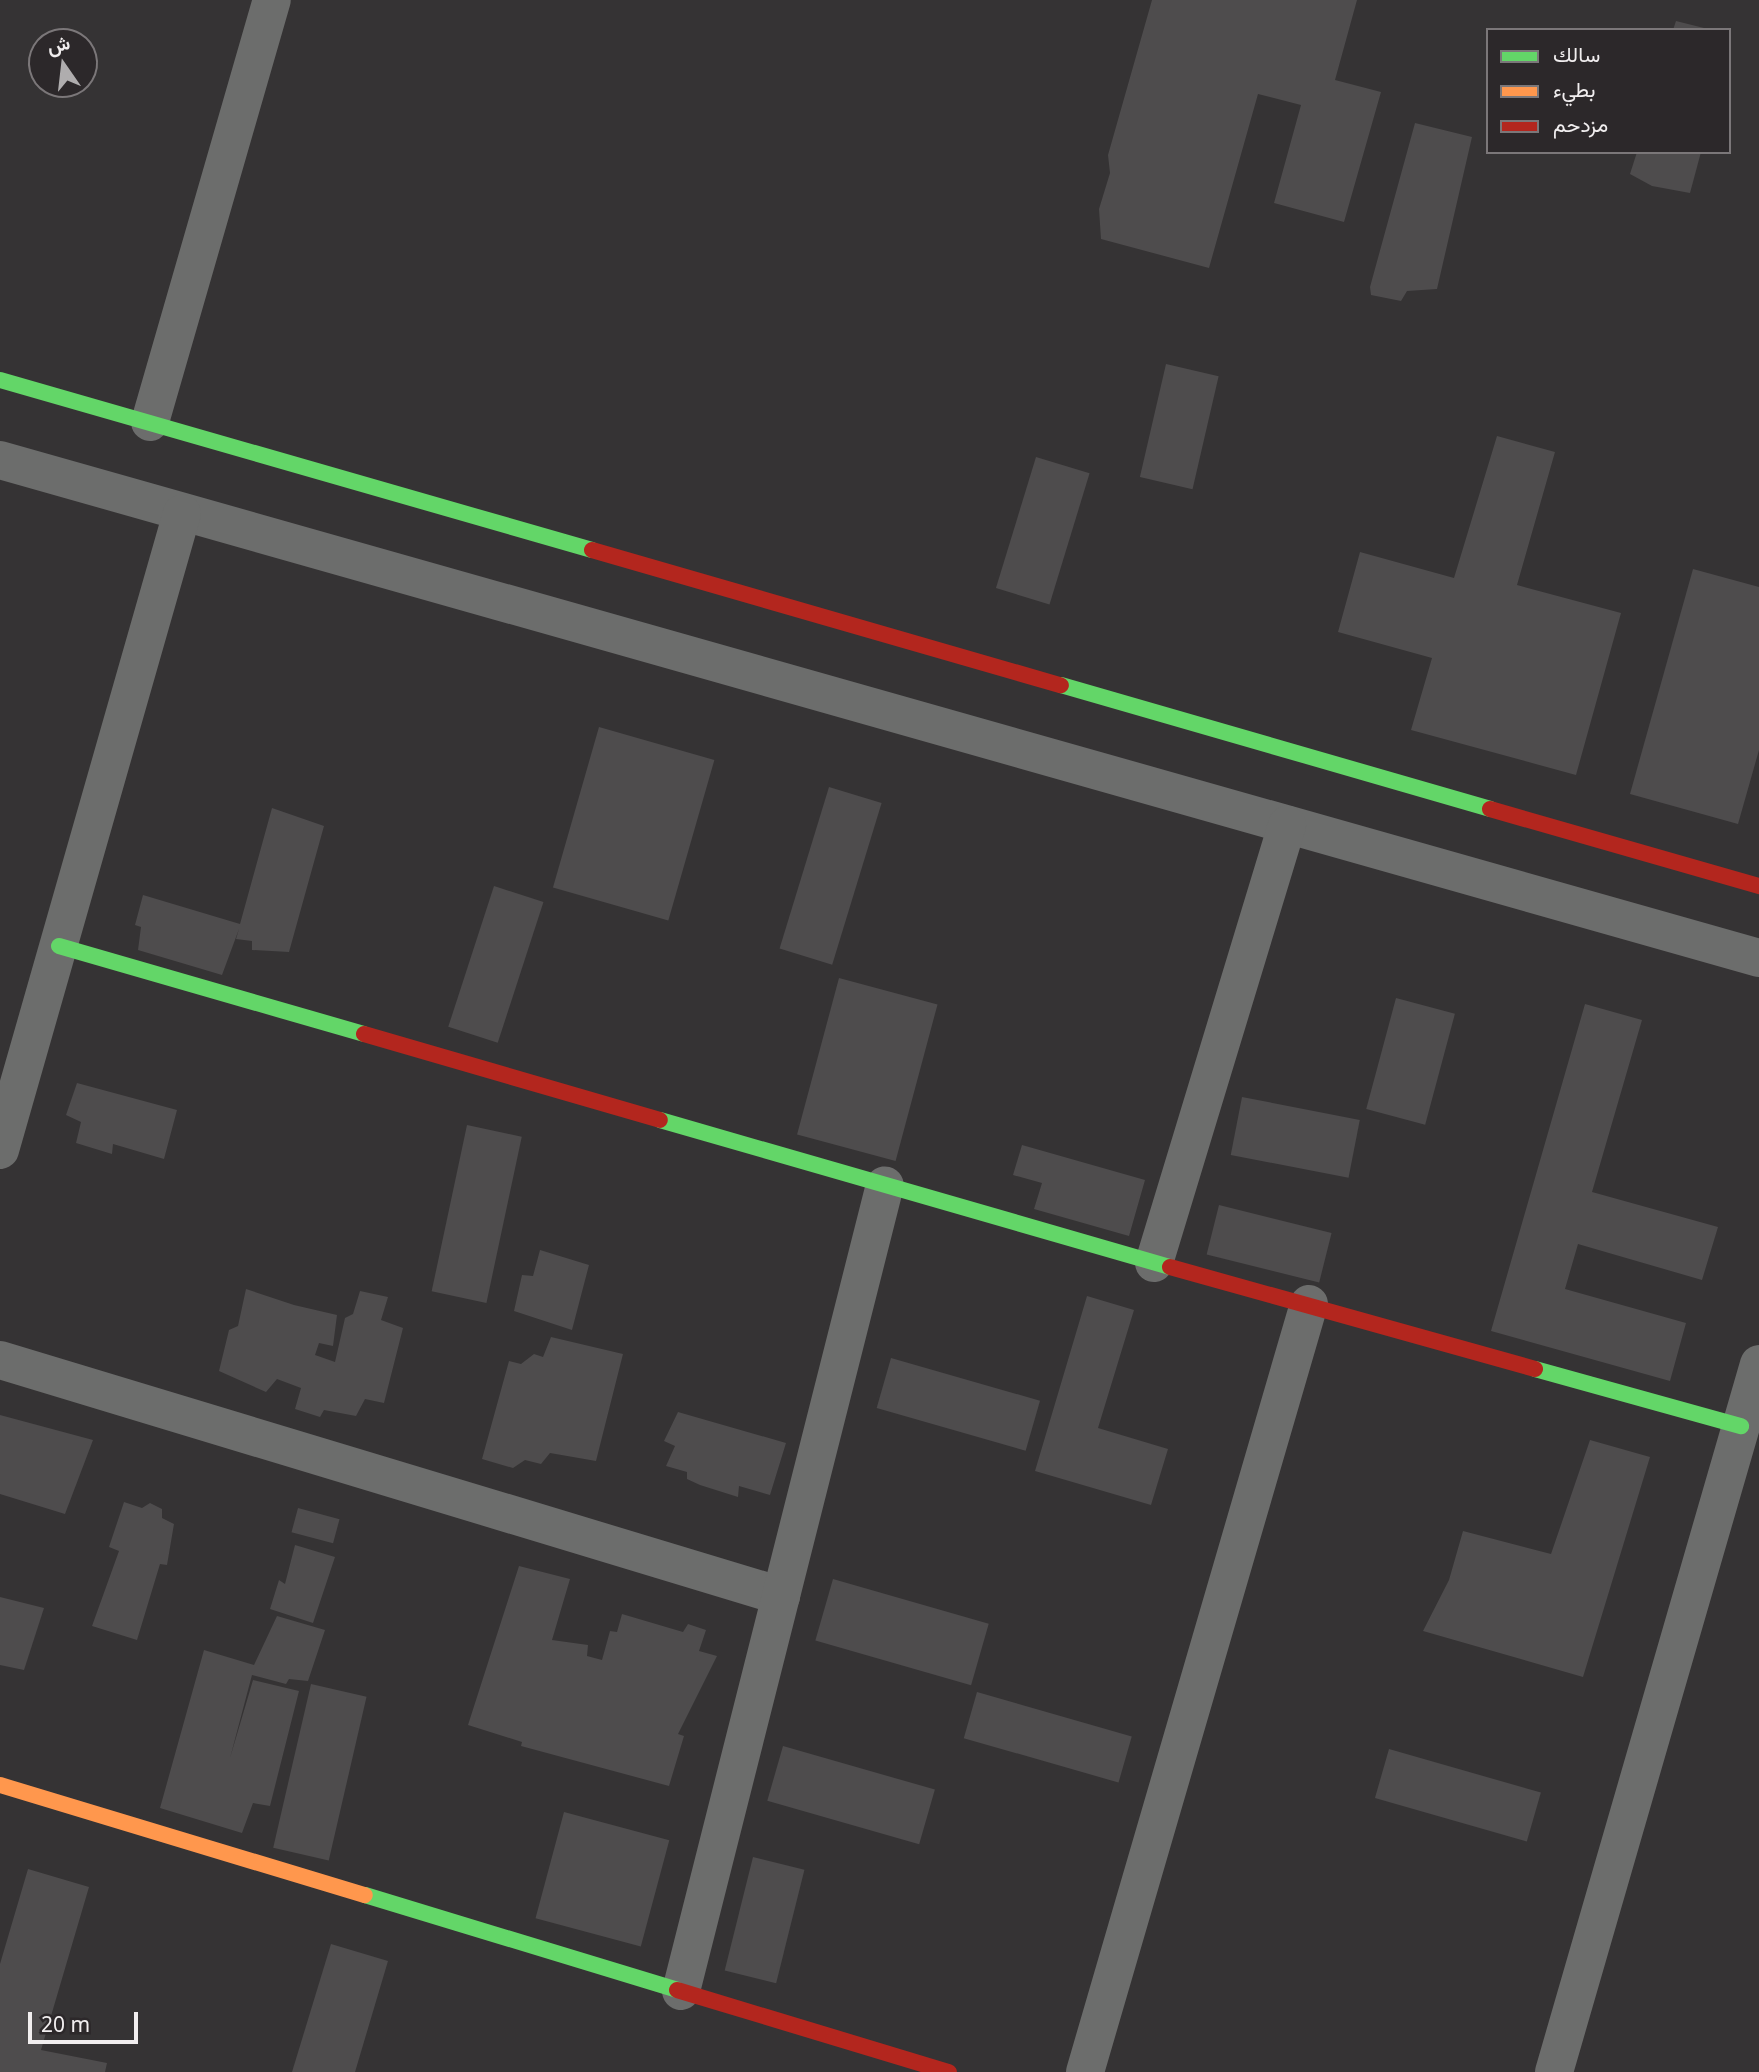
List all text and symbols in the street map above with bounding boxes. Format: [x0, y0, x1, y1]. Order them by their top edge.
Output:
north arrow [28, 28, 98, 98]
legend [1486, 28, 1731, 154]
text: ش [44, 29, 73, 60]
text: سالك [1553, 40, 1600, 68]
text: بطيء [1553, 75, 1596, 103]
text: مزدحم [1553, 110, 1608, 138]
scale bar [32, 1998, 142, 2042]
text: 20 m [41, 2010, 90, 2038]

